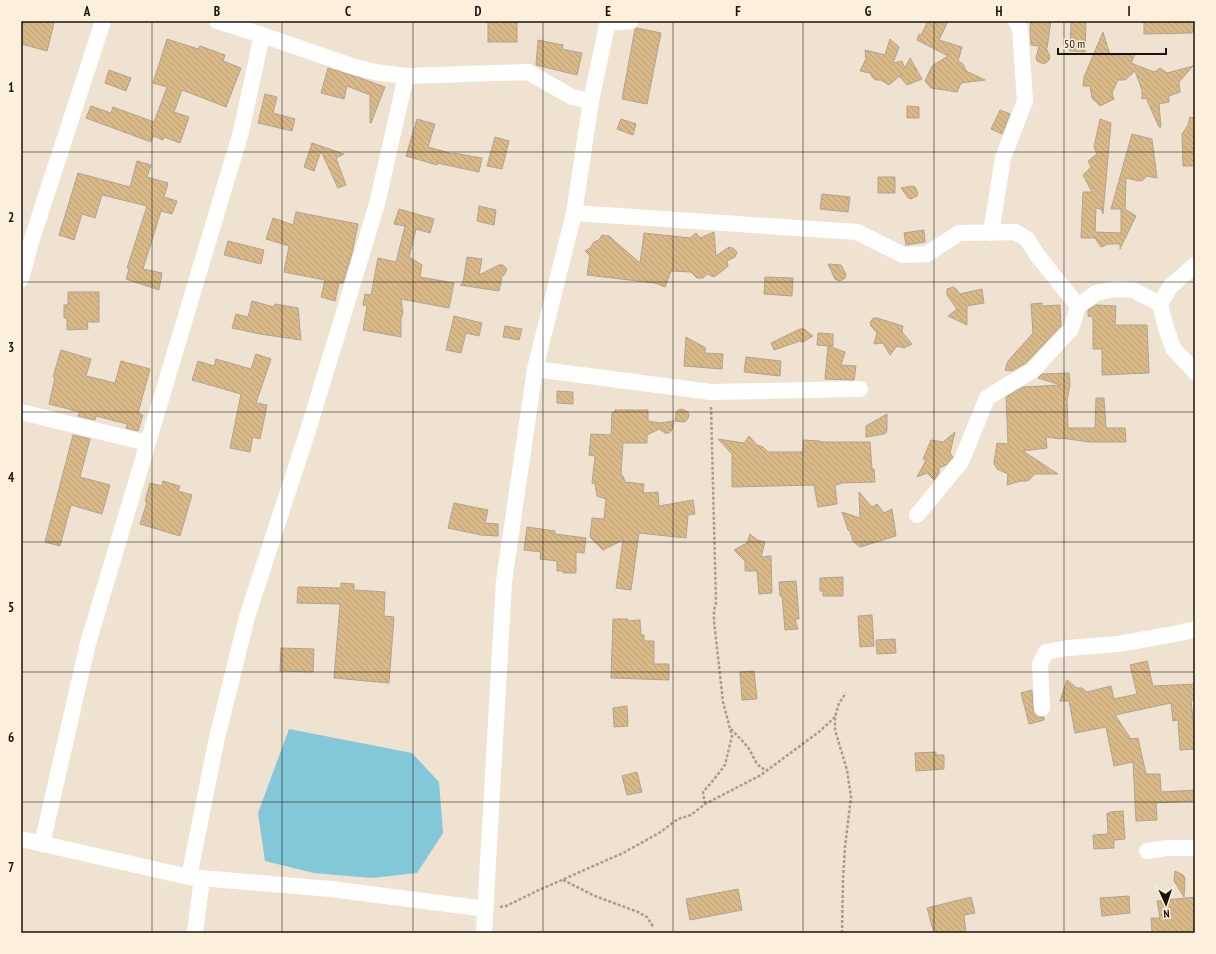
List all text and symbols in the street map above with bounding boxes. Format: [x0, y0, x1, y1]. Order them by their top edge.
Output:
text: A [83, 3, 91, 20]
text: B [214, 3, 220, 20]
text: C [345, 3, 351, 20]
text: D [475, 3, 482, 20]
text: E [605, 3, 611, 20]
text: F [735, 3, 741, 20]
text: G [865, 3, 872, 20]
text: H [996, 3, 1003, 20]
text: I [1127, 3, 1131, 20]
scale bar [1058, 30, 1166, 56]
text: 50 m [1064, 36, 1085, 51]
text: 1 [8, 79, 14, 96]
text: 2 [8, 209, 14, 226]
text: 3 [8, 339, 14, 356]
text: 4 [8, 469, 15, 486]
text: 5 [8, 599, 14, 616]
text: 6 [8, 729, 14, 746]
text: 7 [8, 859, 14, 876]
north arrow [1146, 884, 1186, 924]
text: N [1163, 907, 1170, 921]

